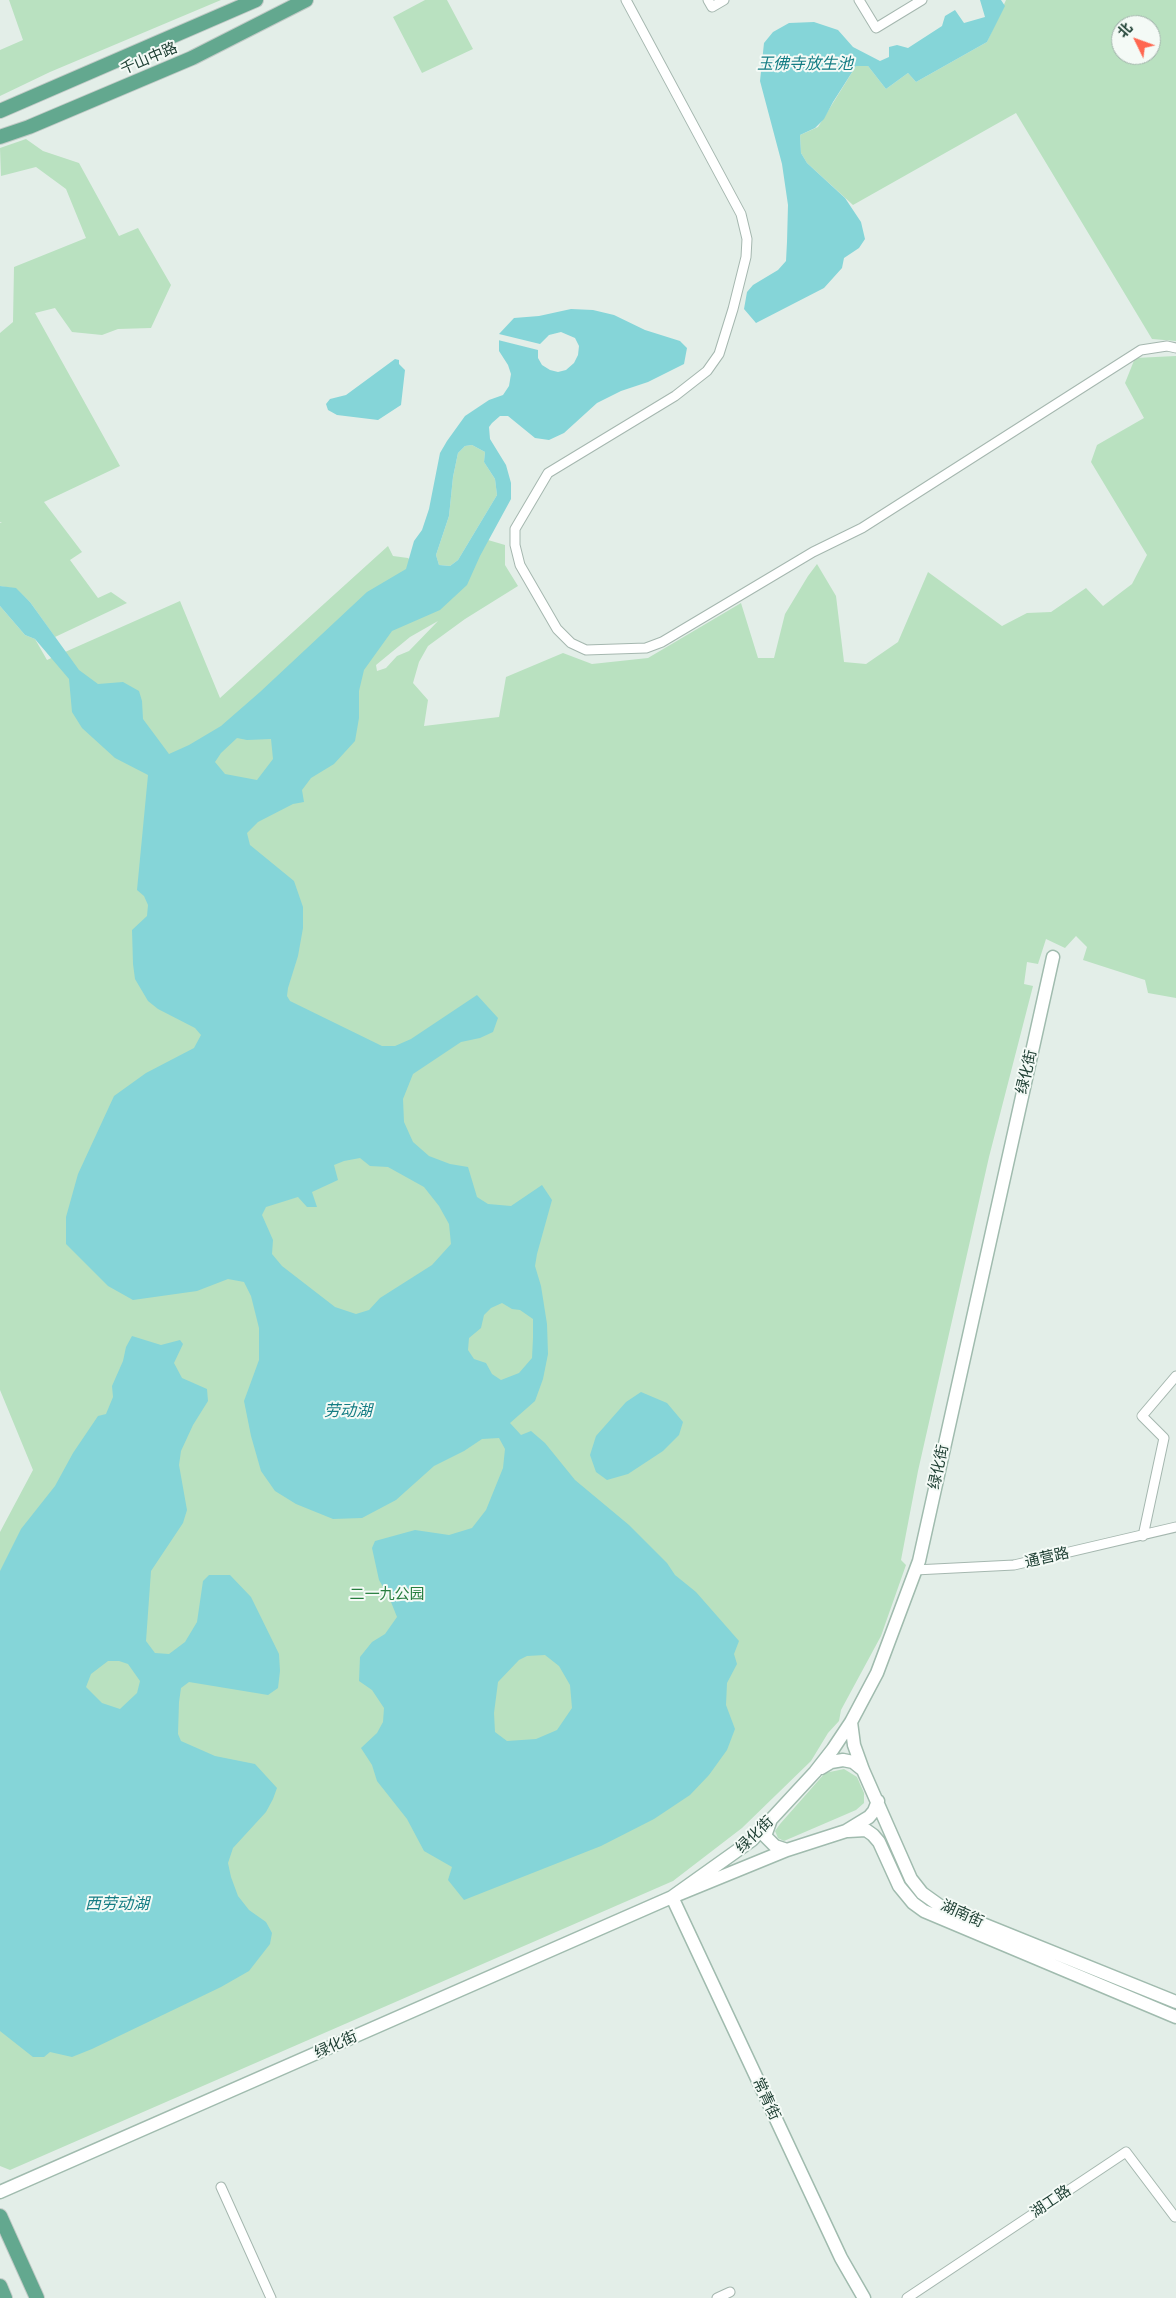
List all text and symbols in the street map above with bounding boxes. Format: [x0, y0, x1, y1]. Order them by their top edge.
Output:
north arrow [1111, 15, 1161, 65]
text: 北 [1114, 19, 1136, 41]
street label: 千山中路 [118, 39, 180, 79]
water label: 玉佛寺放生池 [757, 55, 853, 75]
street label: 绿化街 [1013, 1048, 1041, 1096]
water label: 劳动湖 [324, 1402, 372, 1422]
street label: 绿化街 [926, 1443, 952, 1491]
street label: 通营路 [1023, 1544, 1071, 1572]
park label: 二一九公园 [350, 1586, 424, 1604]
street label: 绿化街 [733, 1813, 777, 1857]
water label: 西劳动湖 [85, 1895, 149, 1915]
street label: 湖南街 [938, 1897, 986, 1931]
street label: 绿化街 [312, 2028, 360, 2062]
street label: 常青街 [748, 2075, 784, 2123]
street label: 湖工路 [1027, 2182, 1075, 2222]

